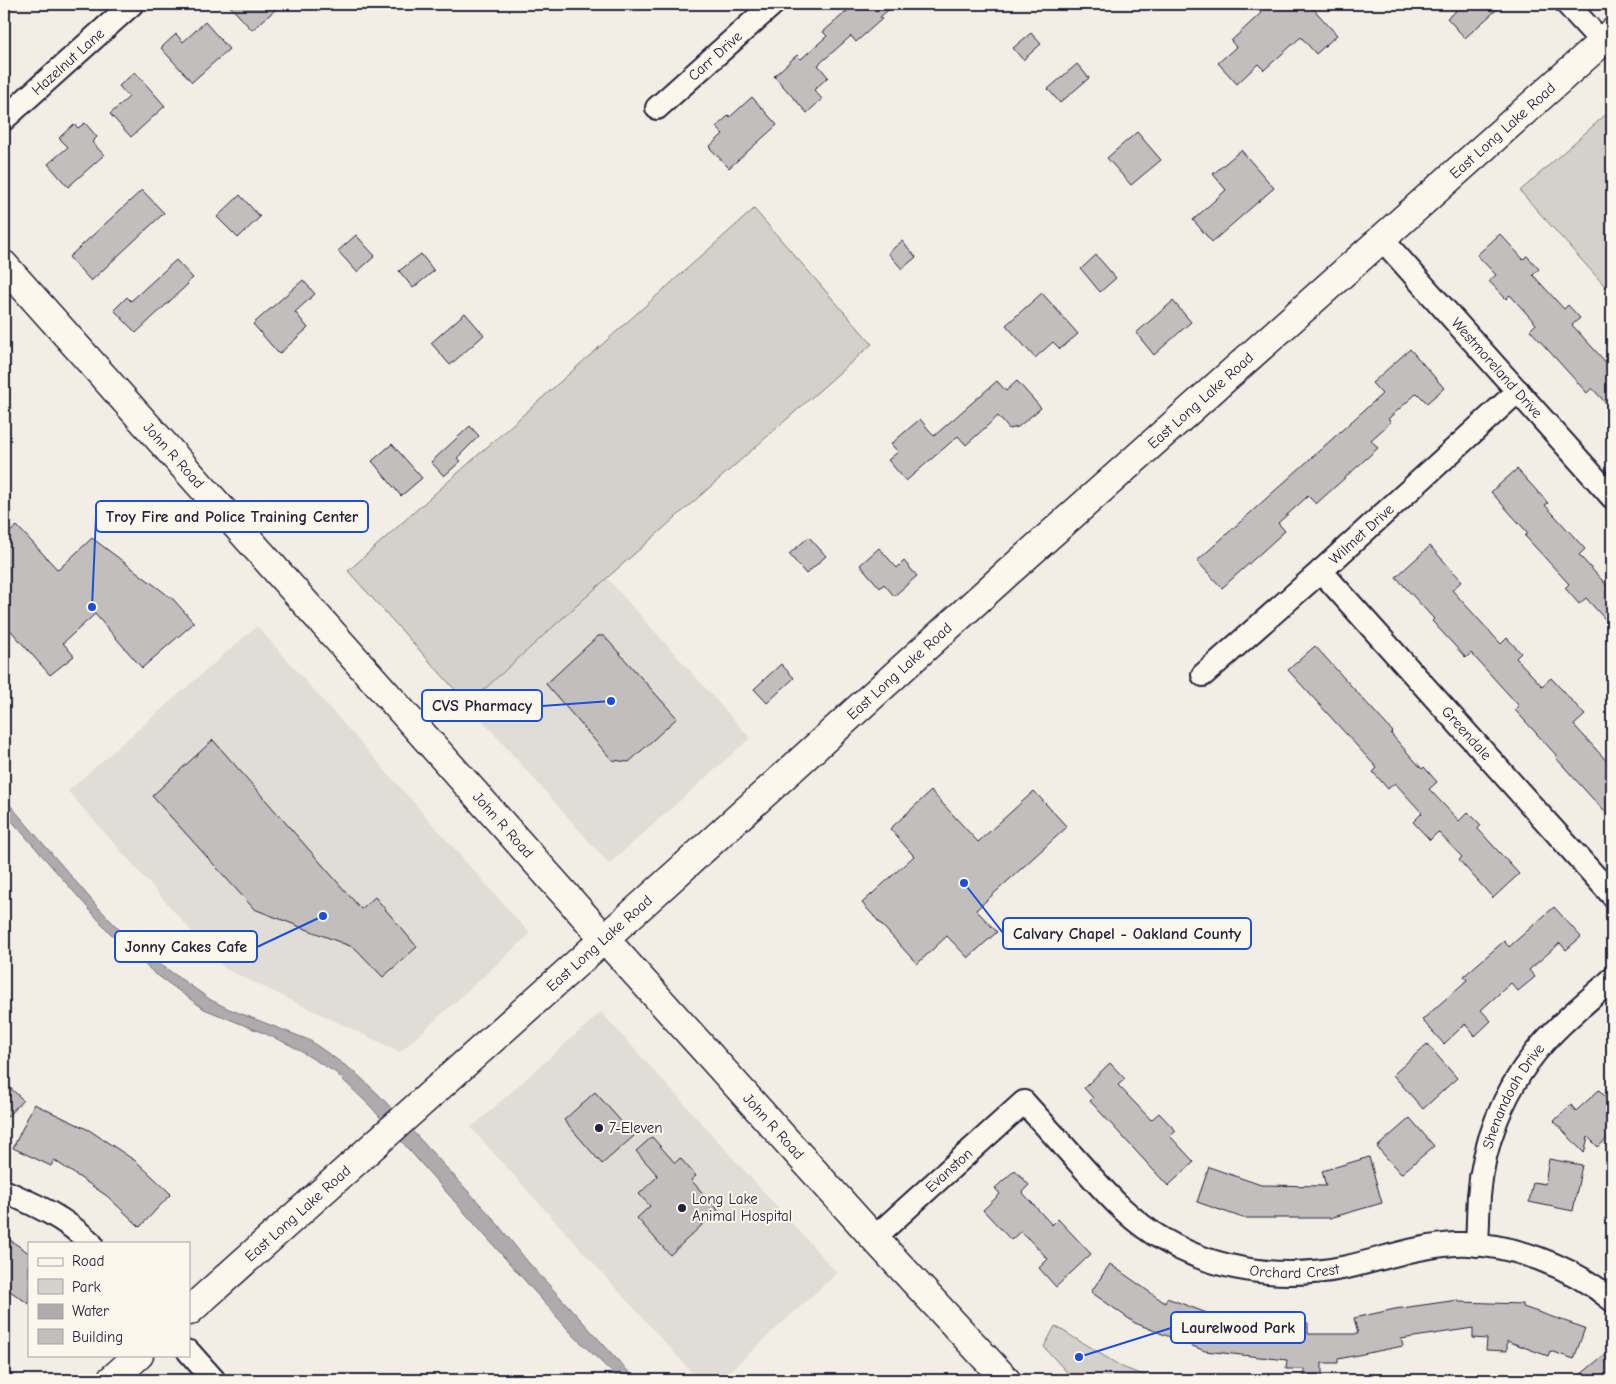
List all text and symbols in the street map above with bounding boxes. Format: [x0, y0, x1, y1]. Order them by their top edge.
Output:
street label: Hazelnut Lane [28, 24, 108, 99]
street label: Carr Drive [684, 27, 746, 85]
street label: East Long Lake Road [1446, 79, 1559, 183]
street label: Westmoreland Drive [1447, 314, 1547, 422]
street label: East Long Lake Road [1144, 349, 1257, 452]
street label: John R Road [140, 419, 208, 492]
street label: Wilmet Drive [1325, 500, 1398, 568]
callout: Troy Fire and Police Training Center [96, 501, 368, 532]
text: Troy Fire and Police Training Center [106, 508, 359, 526]
street label: East Long Lake Road [843, 619, 956, 723]
callout: CVS Pharmacy [422, 690, 542, 721]
text: CVS Pharmacy [432, 697, 533, 715]
street label: Greendale [1438, 703, 1496, 764]
street label: John R Road [469, 788, 537, 862]
street label: East Long Lake Road [543, 891, 656, 995]
callout: Calvary Chapel - Oakland County [1003, 918, 1251, 949]
text: Calvary Chapel - Oakland County [1013, 925, 1242, 943]
callout: Jonny Cakes Cafe [115, 931, 257, 962]
text: Jonny Cakes Cafe [125, 938, 247, 956]
street label: Shenandoah Drive [1478, 1039, 1548, 1151]
street label: John R Road [739, 1090, 808, 1163]
place label: 7-Eleven [609, 1119, 663, 1137]
marker: 7-Eleven [593, 1122, 605, 1134]
street label: Evanston [922, 1144, 976, 1196]
street label: East Long Lake Road [241, 1162, 354, 1266]
place label: Long Lake Animal Hospital [692, 1190, 792, 1225]
marker: Long Lake Animal Hospital [676, 1202, 688, 1214]
legend [28, 1242, 190, 1356]
text: Road [72, 1252, 104, 1270]
street label: Orchard Crest [1249, 1260, 1341, 1282]
text: Park [72, 1278, 101, 1296]
text: Water [72, 1302, 109, 1320]
callout: Laurelwood Park [1171, 1312, 1305, 1343]
text: Laurelwood Park [1181, 1319, 1295, 1337]
text: Building [72, 1328, 123, 1346]

